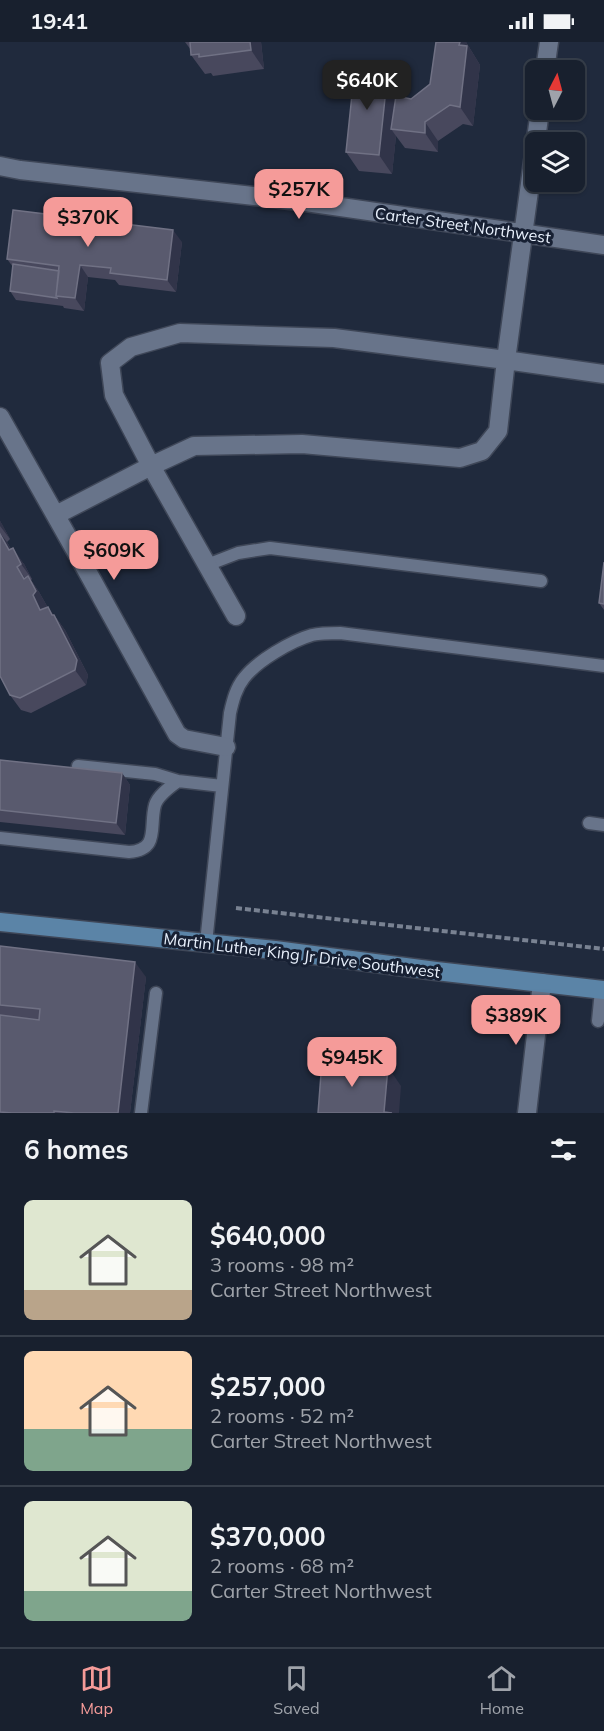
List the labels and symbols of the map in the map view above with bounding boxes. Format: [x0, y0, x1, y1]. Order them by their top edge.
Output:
pin: $640K [325, 60, 409, 111]
north arrow [525, 60, 585, 120]
pin: $257K [257, 169, 341, 220]
pin: $370K [46, 197, 130, 248]
street label: Carter Street Northwest [374, 203, 553, 247]
pin: $609K [72, 530, 156, 581]
street label: Martin Luther King Jr Drive Southwest [163, 928, 442, 982]
pin: $389K [474, 995, 558, 1046]
pin: $945K [310, 1037, 394, 1088]

